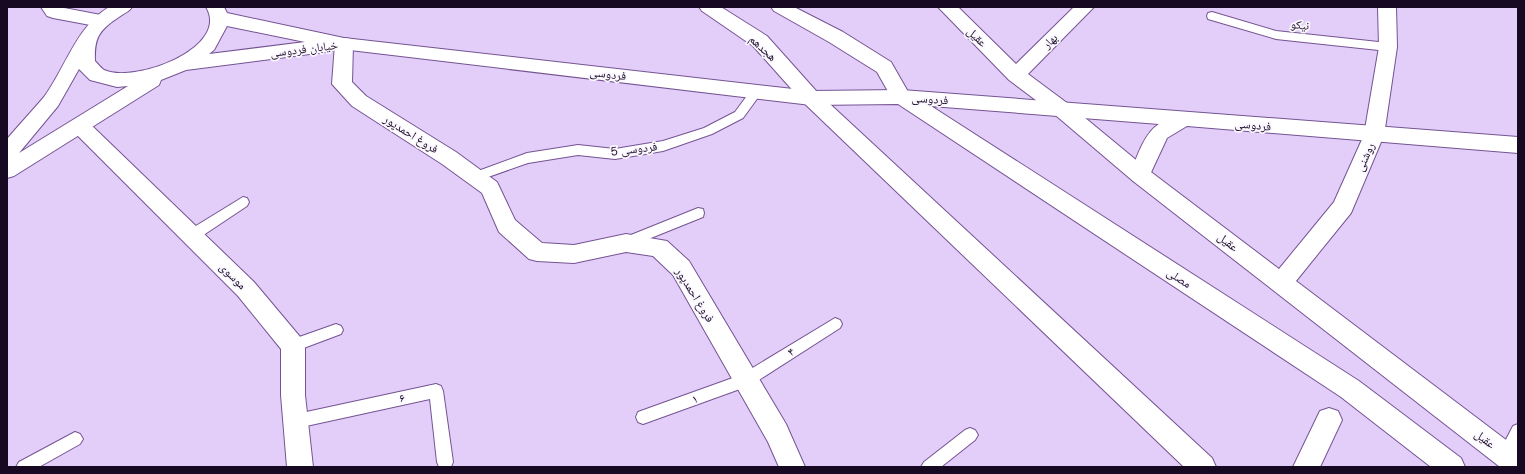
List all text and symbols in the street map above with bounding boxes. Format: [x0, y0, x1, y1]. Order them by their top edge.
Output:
street label: نیکو [1290, 16, 1310, 34]
street label: عقیل [964, 24, 990, 50]
street label: بهار [1038, 30, 1061, 53]
street label: هجدهم [746, 31, 780, 65]
street label: خیابان فردوسی [269, 37, 339, 61]
street label: فردوسی [589, 64, 627, 84]
street label: فردوسی [911, 90, 949, 108]
street label: فروغ احمدپور [380, 110, 441, 157]
street label: فردوسی [1234, 115, 1272, 135]
street label: 5 فردوسی [610, 138, 658, 160]
street label: روشنی [1352, 140, 1379, 174]
street label: عقیل [1214, 229, 1242, 255]
street label: موسوی [216, 259, 250, 293]
street label: فروغ احمدپور [671, 264, 718, 325]
street label: مصلی [1164, 264, 1194, 292]
street label: ۴ [784, 344, 798, 360]
street label: ۶ [398, 390, 406, 406]
street label: ۱ [690, 391, 700, 407]
street label: عقیل [1471, 426, 1499, 452]

